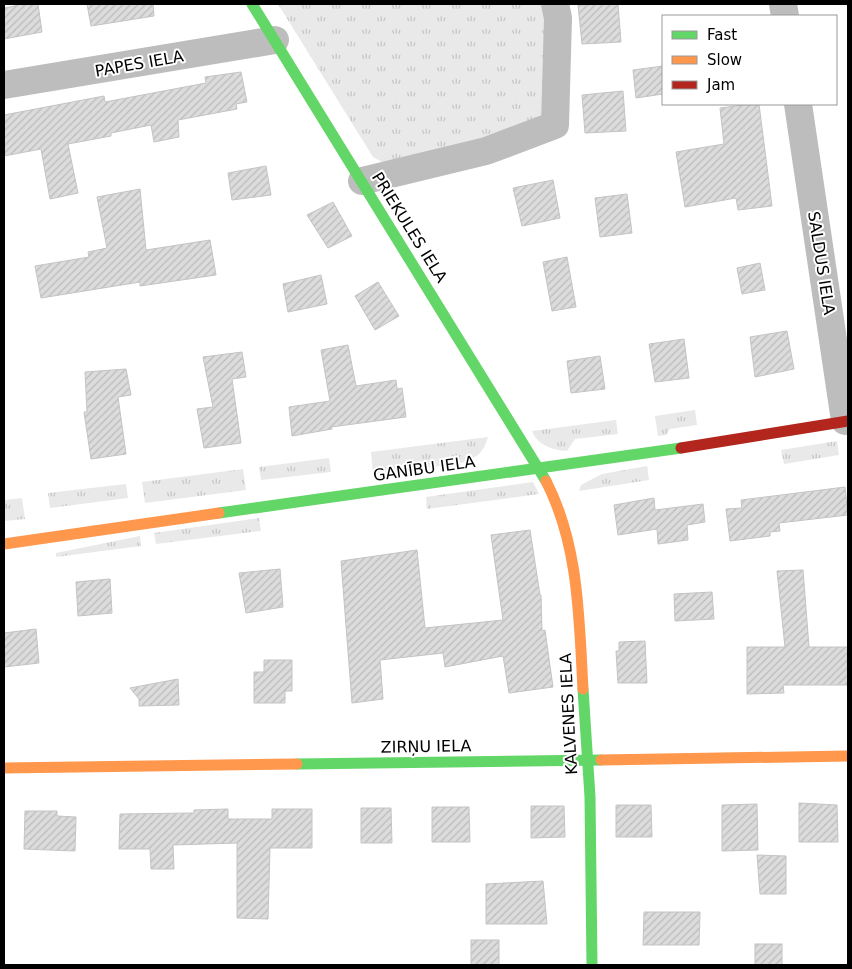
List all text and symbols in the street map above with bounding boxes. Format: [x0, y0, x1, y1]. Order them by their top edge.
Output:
legend [662, 15, 837, 105]
text: Fast [707, 26, 737, 44]
street label: PAPES IELA [93, 46, 185, 81]
text: Slow [707, 51, 742, 69]
text: Jam [706, 76, 735, 94]
street label: PRIEKULES IELA [368, 169, 451, 286]
street label: SALDUS IELA [804, 210, 839, 316]
street label: GANĪBU IELA [372, 452, 476, 485]
street label: KALVENES IELA [556, 653, 581, 775]
street label: ZIRŅU IELA [381, 736, 472, 757]

